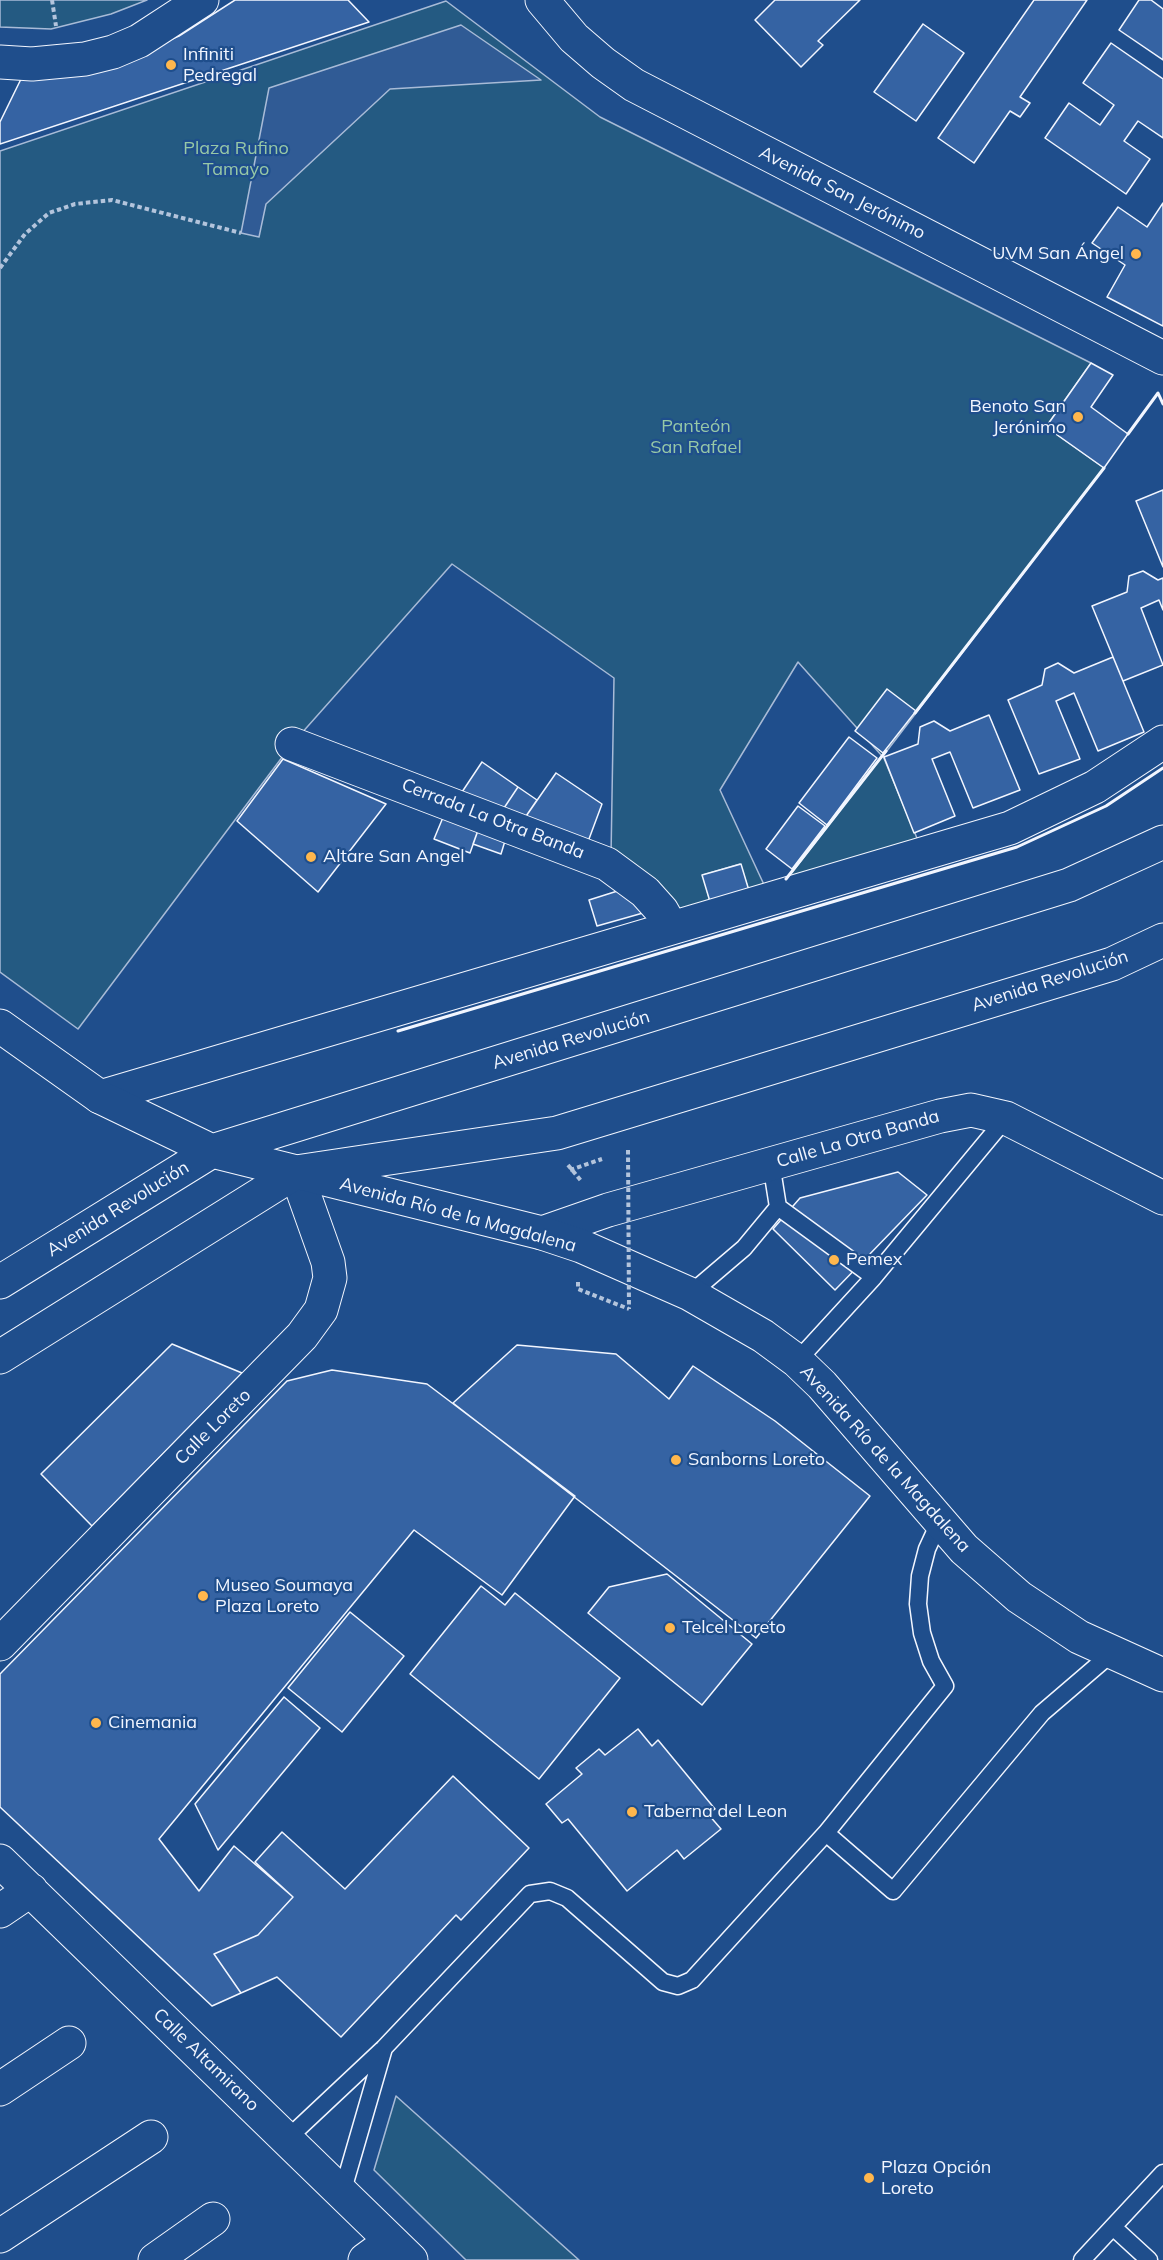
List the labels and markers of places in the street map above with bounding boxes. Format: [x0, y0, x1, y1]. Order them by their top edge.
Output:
place label: Infiniti Pedregal [183, 44, 257, 86]
marker: Infiniti Pedregal [164, 58, 178, 72]
place label: UVM San Ángel [992, 243, 1124, 265]
marker: UVM San Ángel [1129, 247, 1143, 261]
place label: Benoto San Jerónimo [969, 396, 1066, 438]
marker: Benoto San Jerónimo [1071, 410, 1085, 424]
place label: Altare San Angel [323, 846, 464, 868]
marker: Altare San Angel [304, 850, 318, 864]
place label: Pemex [846, 1249, 902, 1271]
marker: Pemex [827, 1253, 841, 1267]
place label: Sanborns Loreto [688, 1449, 825, 1471]
marker: Sanborns Loreto [669, 1453, 683, 1467]
place label: Museo Soumaya Plaza Loreto [215, 1575, 353, 1618]
marker: Museo Soumaya Plaza Loreto [196, 1589, 210, 1603]
place label: Telcel Loreto [682, 1617, 786, 1639]
marker: Telcel Loreto [663, 1621, 677, 1635]
place label: Cinemania [108, 1712, 197, 1734]
marker: Cinemania [89, 1716, 103, 1730]
place label: Taberna del Leon [644, 1801, 787, 1823]
marker: Taberna del Leon [625, 1805, 639, 1819]
place label: Plaza Opción Loreto [881, 2157, 991, 2200]
marker: Plaza Opción Loreto [862, 2171, 876, 2185]

